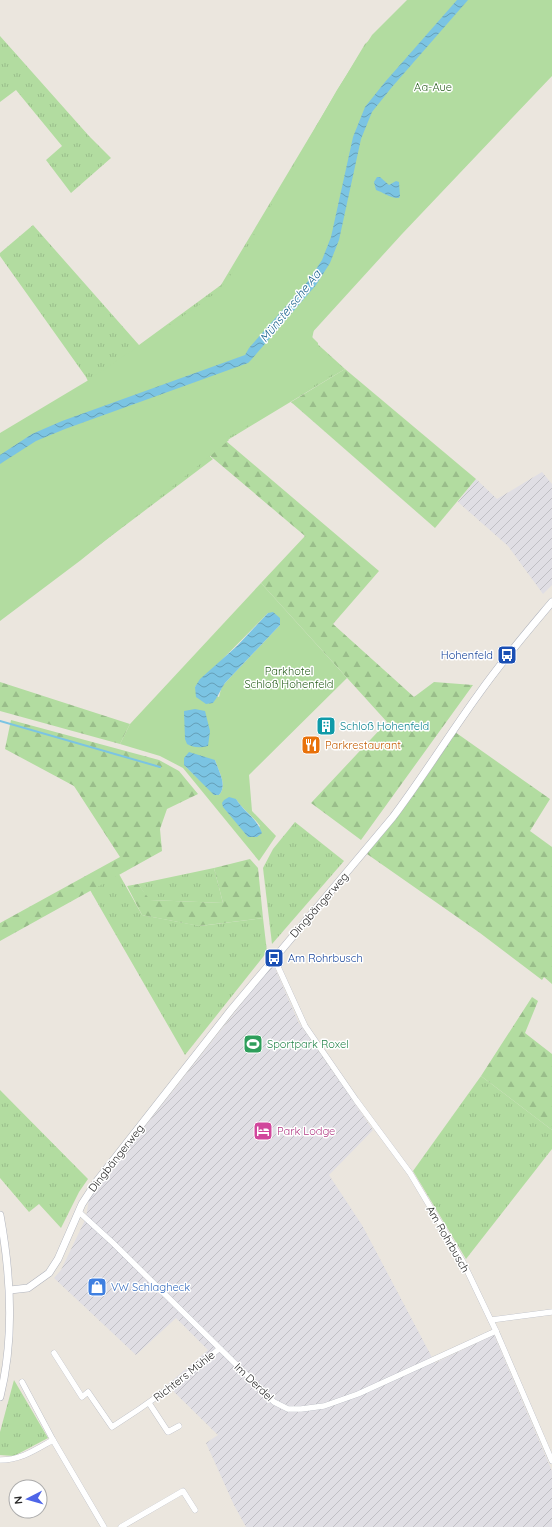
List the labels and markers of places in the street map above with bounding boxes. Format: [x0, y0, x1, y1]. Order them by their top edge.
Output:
bus stop icon: Hohenfeld [496, 644, 518, 666]
place label: Hohenfeld [441, 648, 493, 662]
building icon: Schloß Hohenfeld [315, 715, 337, 737]
place label: Schloß Hohenfeld [340, 719, 429, 733]
restaurant icon: Parkrestaurant [300, 734, 322, 756]
place label: Parkrestaurant [325, 738, 401, 752]
bus stop icon: Am Rohrbusch [263, 947, 285, 969]
place label: Am Rohrbusch [288, 951, 363, 965]
sports icon: Sportpark Roxel [242, 1033, 264, 1055]
place label: Sportpark Roxel [267, 1037, 349, 1051]
hotel icon: Park Lodge [252, 1120, 274, 1142]
place label: Park Lodge [277, 1124, 335, 1138]
shop icon: VW Schlagheck [86, 1276, 108, 1298]
place label: VW Schlagheck [111, 1280, 190, 1294]

